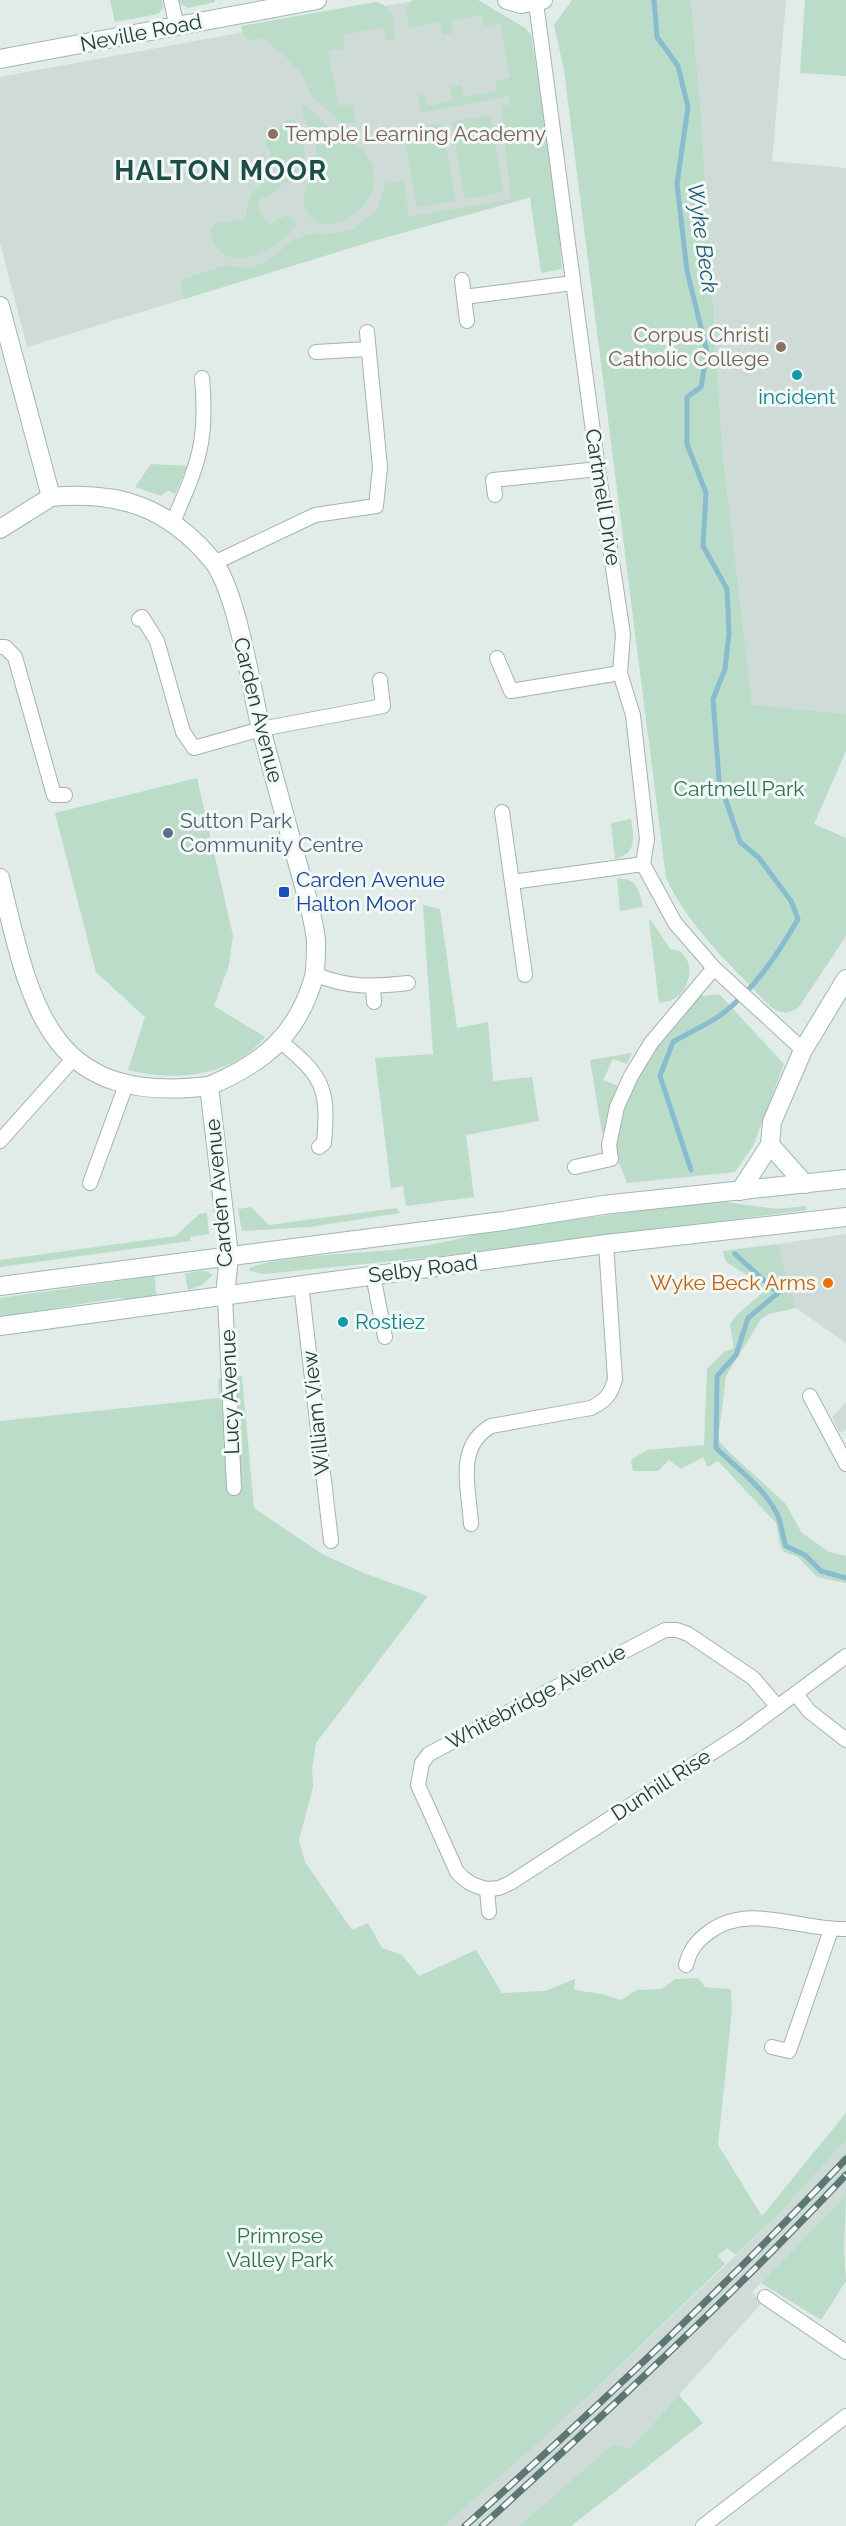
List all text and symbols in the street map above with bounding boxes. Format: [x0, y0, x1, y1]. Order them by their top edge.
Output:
street label: Neville Road [78, 8, 204, 57]
place label: Temple Learning Academy [285, 121, 546, 146]
marker: Temple Learning Academy [266, 127, 280, 141]
district label: HALTON MOOR [114, 155, 328, 186]
water label: Wyke Beck [682, 181, 724, 295]
place label: Corpus Christi Catholic College [608, 322, 769, 371]
marker: Corpus Christi Catholic College [774, 340, 788, 354]
marker: incident [790, 368, 804, 382]
place label: incident [758, 384, 836, 409]
street label: Cartmell Drive [580, 427, 627, 567]
street label: Carden Avenue [228, 635, 289, 785]
park label: Cartmell Park [674, 776, 804, 801]
place label: Sutton Park Community Centre [180, 808, 363, 857]
marker: Sutton Park Community Centre [161, 826, 175, 840]
place label: Carden Avenue Halton Moor [296, 867, 445, 916]
marker: Carden Avenue Halton Moor [277, 885, 291, 899]
street label: Carden Avenue [200, 1118, 237, 1268]
street label: Selby Road [367, 1249, 479, 1288]
place label: Wyke Beck Arms [650, 1270, 816, 1295]
marker: Wyke Beck Arms [821, 1276, 835, 1290]
place label: Rostiez [355, 1309, 425, 1334]
marker: Rostiez [336, 1315, 350, 1329]
street label: Lucy Avenue [215, 1329, 244, 1455]
street label: William View [296, 1349, 335, 1477]
street label: Whitebridge Avenue [442, 1639, 630, 1754]
street label: Dunhill Rise [606, 1743, 715, 1826]
park label: Primrose Valley Park [226, 2223, 334, 2272]

